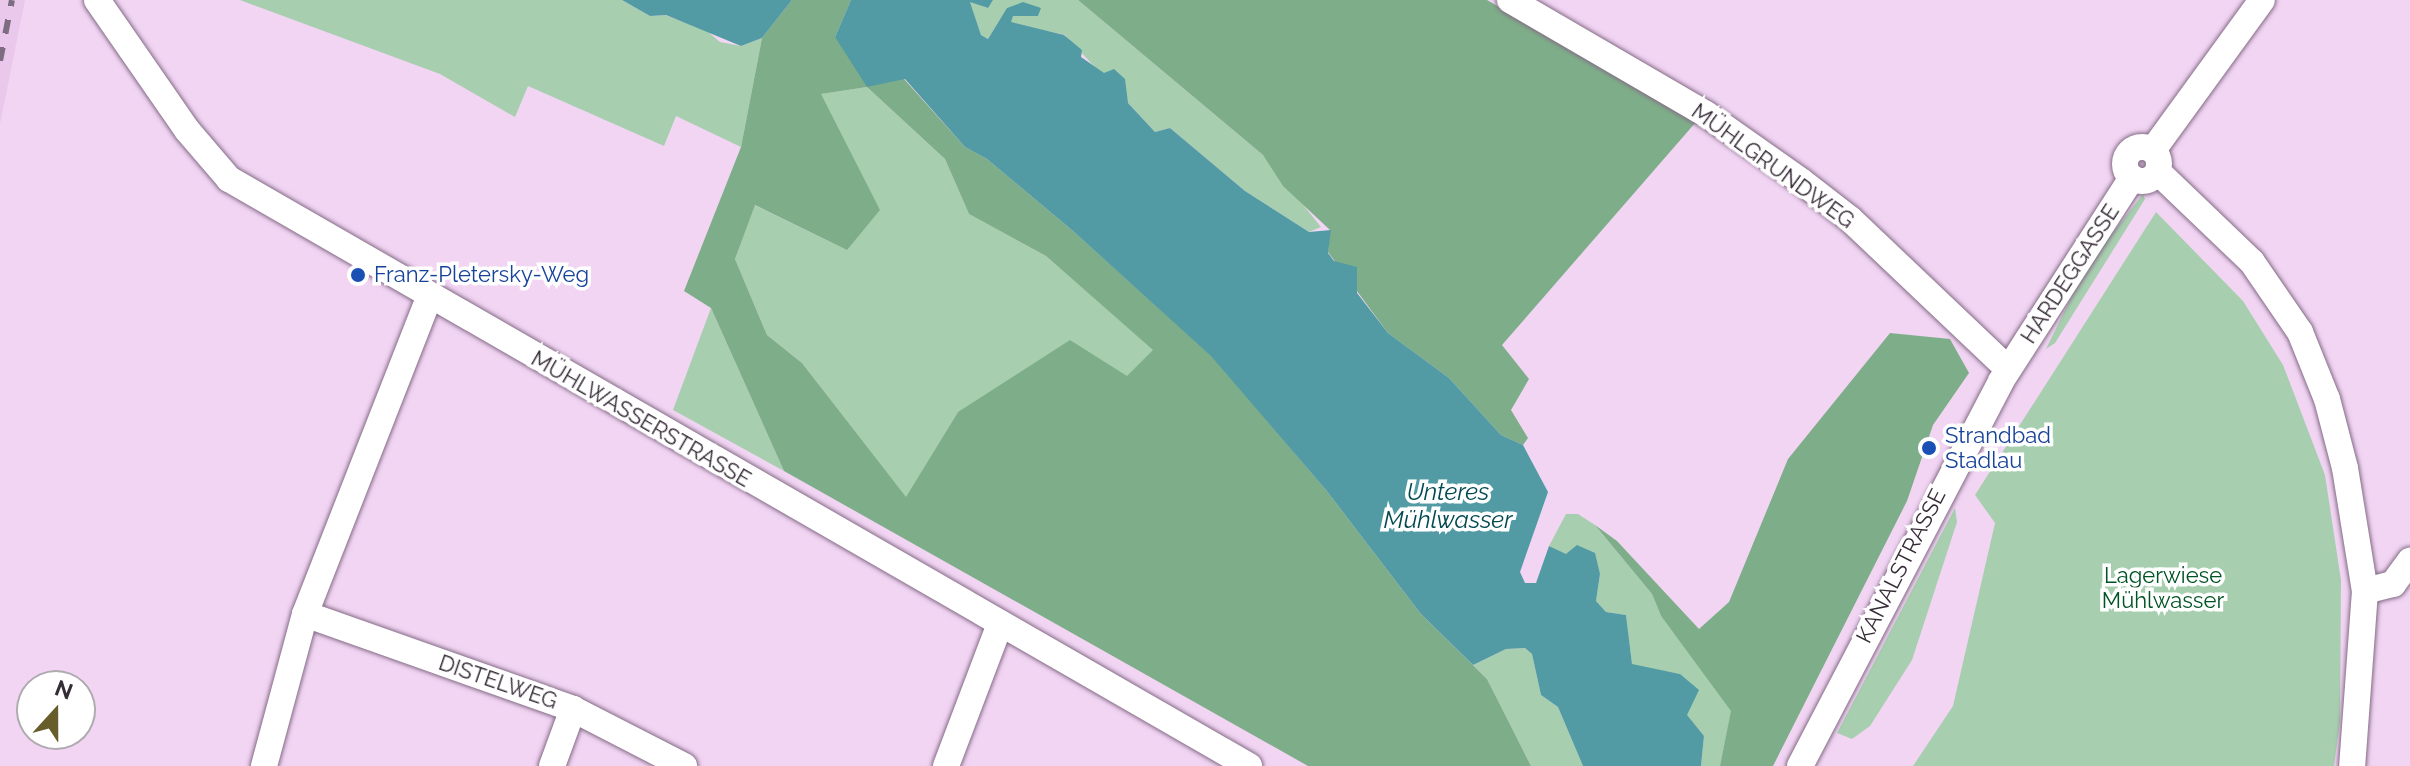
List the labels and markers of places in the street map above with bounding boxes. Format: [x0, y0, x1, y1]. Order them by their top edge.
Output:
place label: Franz-Pletersky-Weg [374, 262, 589, 288]
marker: Franz-Pletersky-Weg [349, 266, 367, 284]
place label: Strandbad Stadlau [1945, 422, 2051, 474]
marker: Strandbad Stadlau [1920, 439, 1938, 457]

